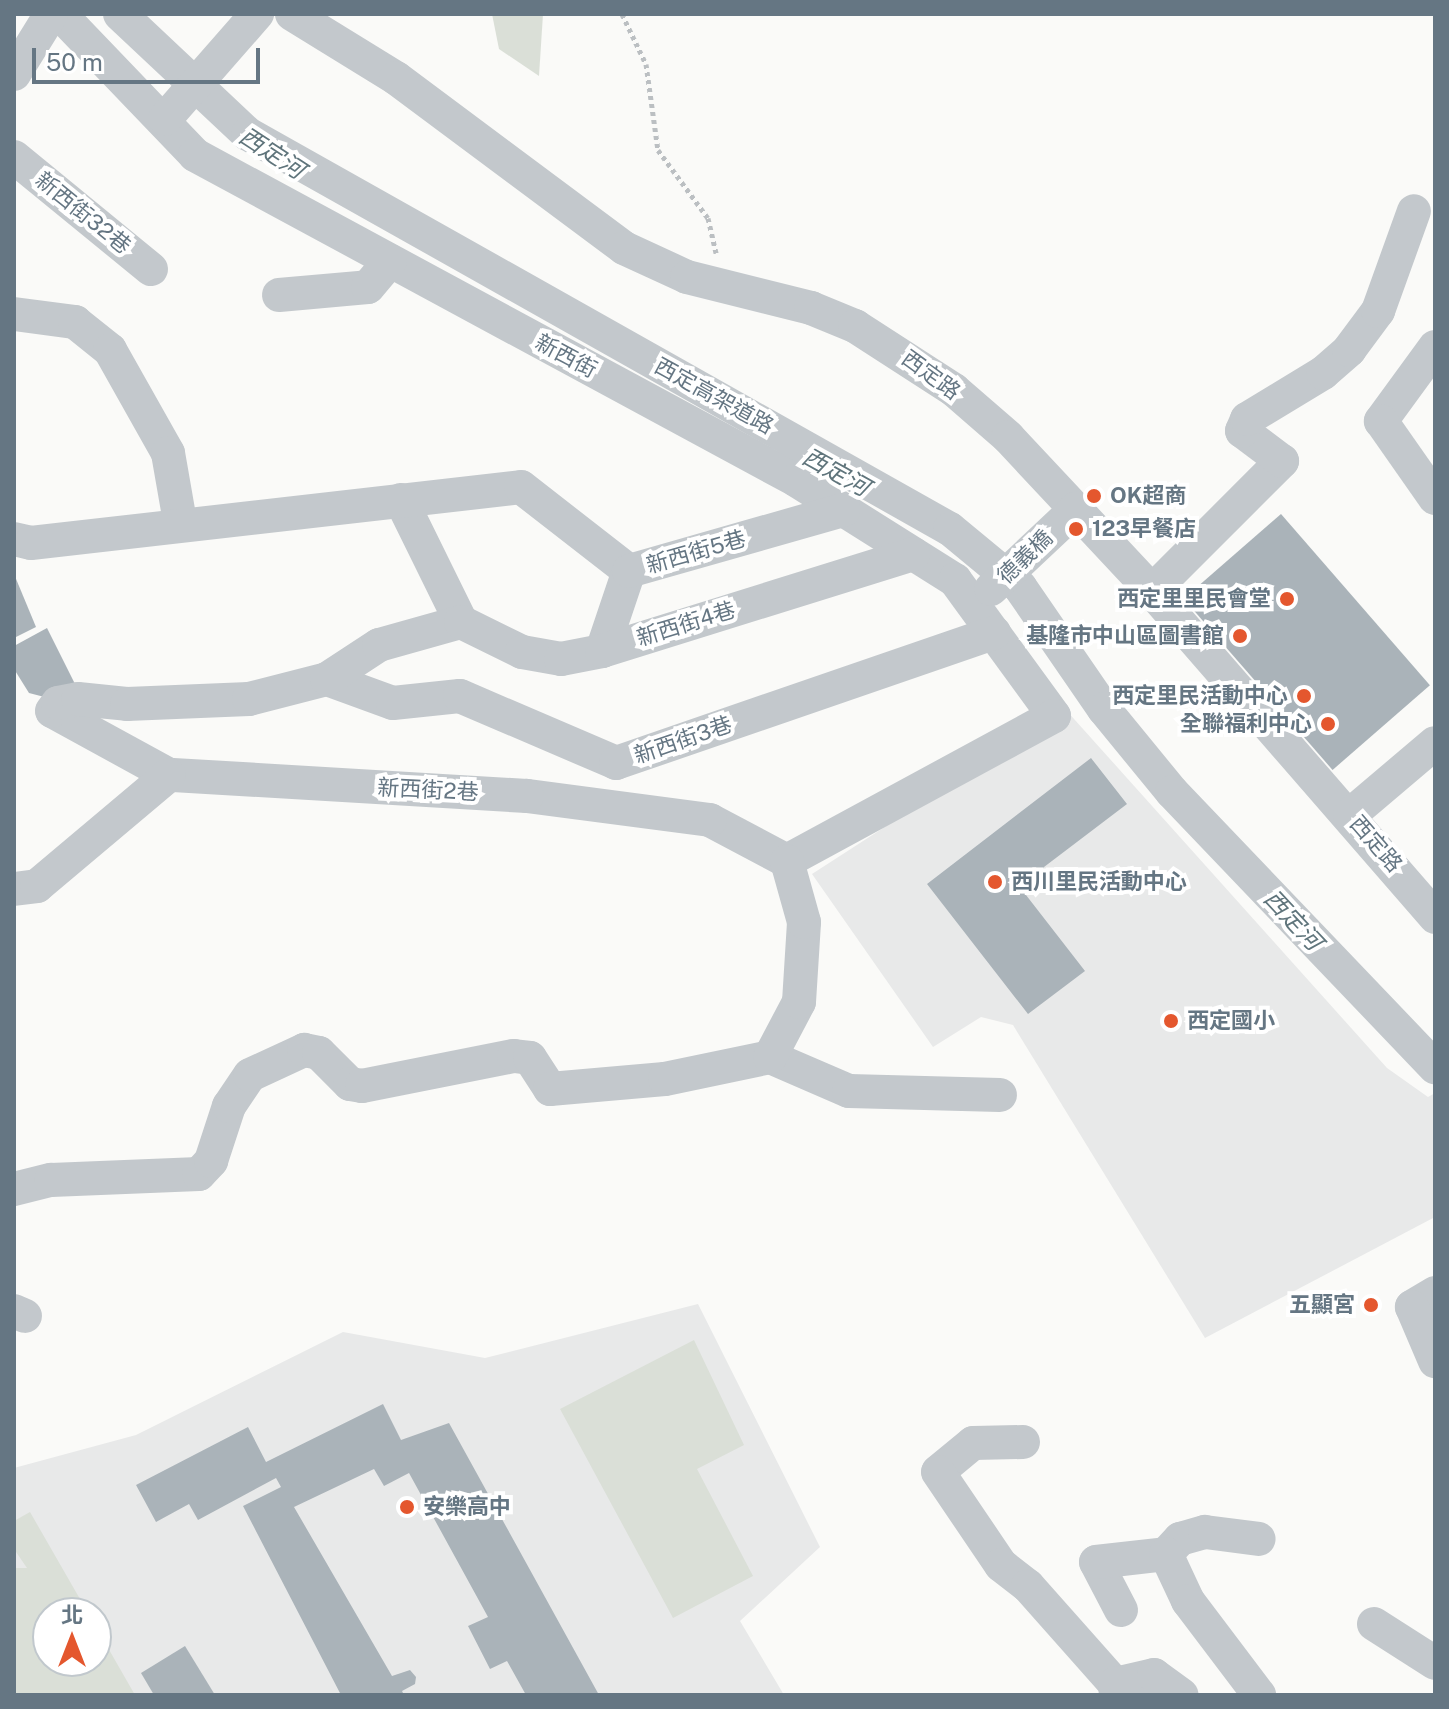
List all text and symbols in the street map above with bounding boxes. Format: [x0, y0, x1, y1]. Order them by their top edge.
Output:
scale bar [36, 32, 264, 82]
text: 50 m [46, 48, 103, 76]
water label: 西定河 [234, 121, 310, 185]
street label: 新西街32巷 [30, 167, 136, 259]
street label: 新西街 [531, 329, 601, 383]
street label: 西定路 [897, 345, 965, 405]
street label: 西定高架道路 [650, 352, 778, 440]
water label: 西定河 [798, 442, 874, 502]
place label: OK超商 [1110, 483, 1187, 509]
marker: OK超商 [1085, 487, 1103, 505]
place label: 123早餐店 [1092, 516, 1196, 542]
marker: 123早餐店 [1067, 520, 1085, 538]
street label: 新西街5巷 [643, 525, 749, 579]
street label: 德義橋 [992, 525, 1058, 589]
place label: 西定里里民會堂 [1117, 586, 1271, 612]
marker: 西定里里民會堂 [1278, 590, 1296, 608]
street label: 新西街4巷 [633, 596, 739, 652]
place label: 基隆市中山區圖書館 [1026, 623, 1224, 649]
marker: 基隆市中山區圖書館 [1231, 627, 1249, 645]
place label: 西定里民活動中心 [1112, 683, 1288, 709]
marker: 西定里民活動中心 [1295, 687, 1313, 705]
street label: 新西街3巷 [631, 711, 735, 769]
place label: 全聯福利中心 [1180, 711, 1312, 737]
marker: 全聯福利中心 [1319, 715, 1337, 733]
street label: 新西街2巷 [377, 774, 479, 806]
street label: 西定路 [1344, 810, 1408, 878]
place label: 西川里民活動中心 [1011, 869, 1187, 895]
marker: 西川里民活動中心 [986, 873, 1004, 891]
water label: 西定河 [1258, 884, 1328, 956]
place label: 西定國小 [1187, 1008, 1275, 1034]
marker: 西定國小 [1162, 1012, 1180, 1030]
place label: 五顯宮 [1289, 1292, 1355, 1318]
marker: 五顯宮 [1362, 1296, 1380, 1314]
place label: 安樂高中 [423, 1494, 511, 1520]
marker: 安樂高中 [398, 1498, 416, 1516]
north arrow [32, 1597, 112, 1677]
text: 北 [61, 1602, 83, 1628]

